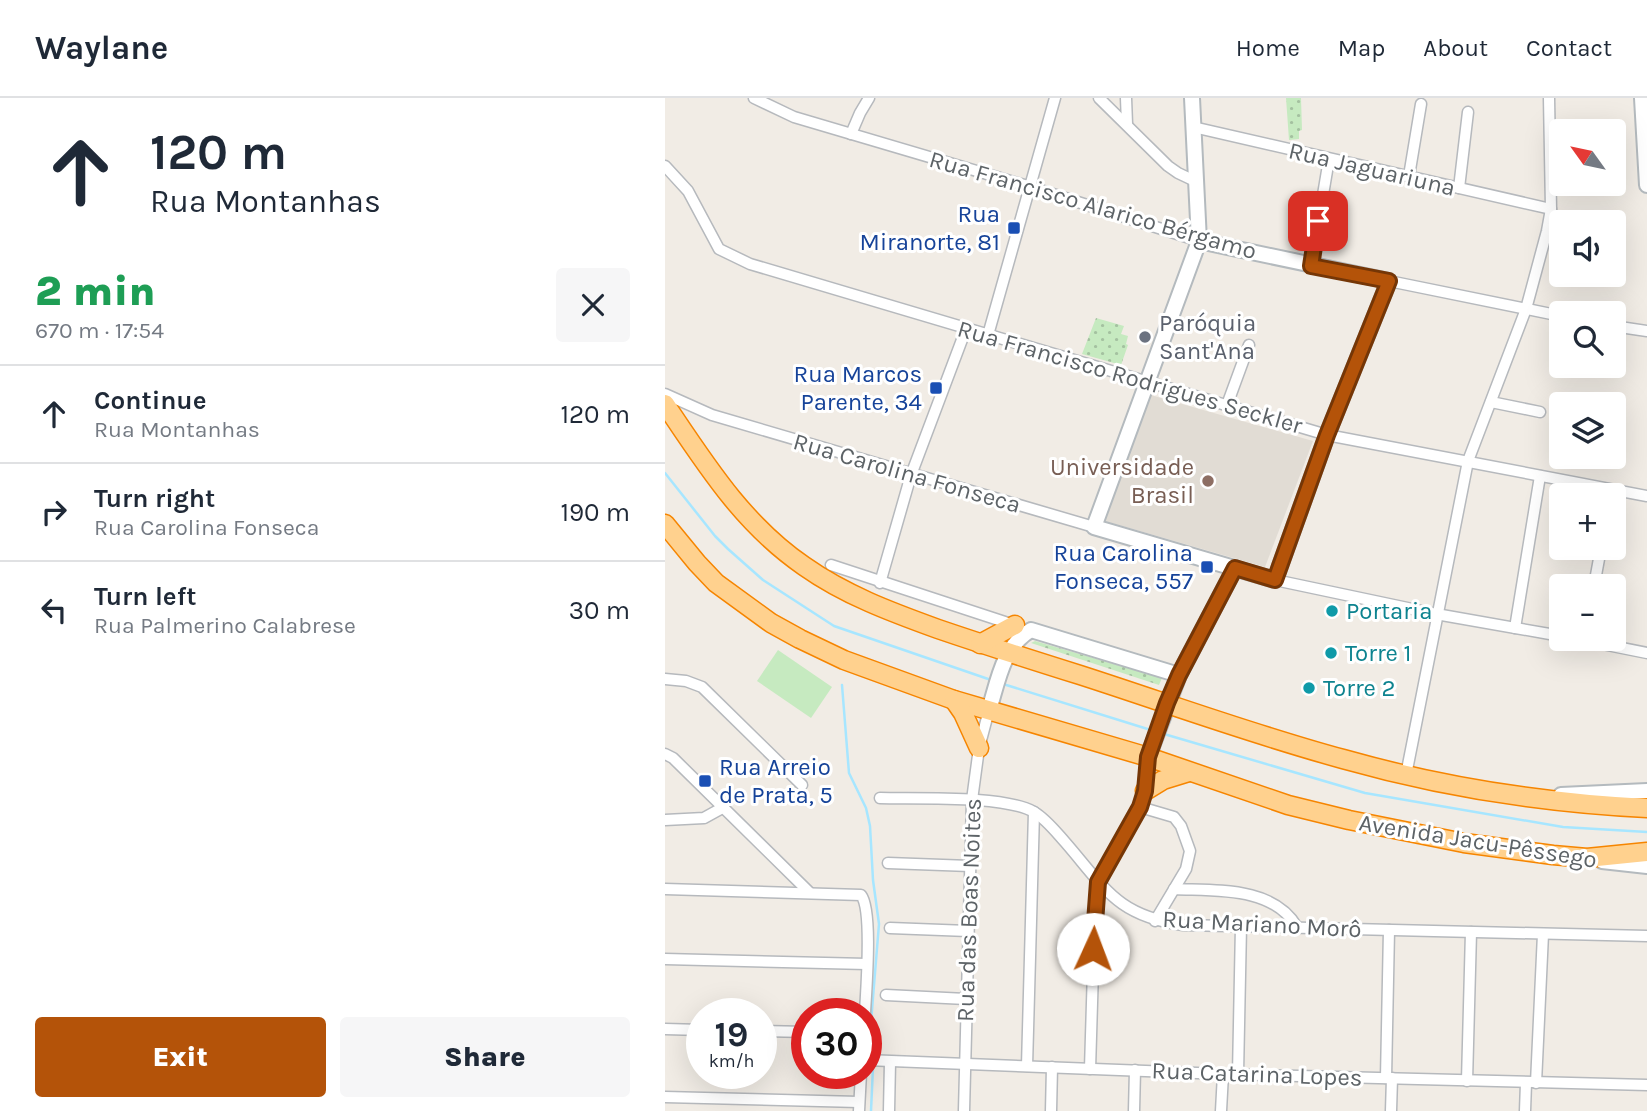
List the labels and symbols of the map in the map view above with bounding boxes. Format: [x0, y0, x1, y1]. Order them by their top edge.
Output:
north arrow [1549, 119, 1626, 196]
street label: Rua Jaguariuna [1286, 136, 1458, 202]
street label: Rua Francisco Alarico Bérgamo [926, 145, 1260, 265]
pin [1288, 191, 1348, 251]
place label: Rua Miranorte, 81 [860, 200, 1000, 256]
marker: Rua Miranorte, 81 [1006, 220, 1022, 236]
place label: Paróquia Sant'Ana [1159, 309, 1256, 365]
street label: Rua Francisco Rodrigues Seckler [954, 314, 1306, 440]
marker: Paróquia Sant'Ana [1137, 329, 1153, 345]
place label: Rua Marcos Parente, 34 [794, 360, 922, 416]
marker: Rua Marcos Parente, 34 [928, 380, 944, 396]
street label: Rua Carolina Fonseca [790, 427, 1024, 519]
place label: Universidade Brasil [1050, 453, 1194, 509]
marker: Universidade Brasil [1200, 473, 1216, 489]
place label: Rua Carolina Fonseca, 557 [1054, 539, 1193, 595]
marker: Rua Carolina Fonseca, 557 [1199, 559, 1215, 575]
place label: Portaria [1346, 597, 1432, 625]
marker: Portaria [1324, 603, 1340, 619]
place label: Torre 1 [1345, 639, 1412, 667]
marker: Torre 1 [1323, 645, 1339, 661]
place label: Torre 2 [1323, 674, 1396, 702]
marker: Torre 2 [1301, 680, 1317, 696]
place label: Rua Arreio de Prata, 5 [719, 753, 833, 809]
marker: Rua Arreio de Prata, 5 [697, 773, 713, 789]
street label: Rua das Boas Noites [951, 798, 987, 1022]
street label: Avenida Jacu-Pêssego [1357, 808, 1599, 874]
street label: Rua Mariano Morô [1162, 905, 1362, 943]
position arrow [1056, 912, 1130, 986]
speed limit sign: 30 [791, 998, 882, 1089]
street label: Rua Catarina Lopes [1151, 1056, 1363, 1092]

